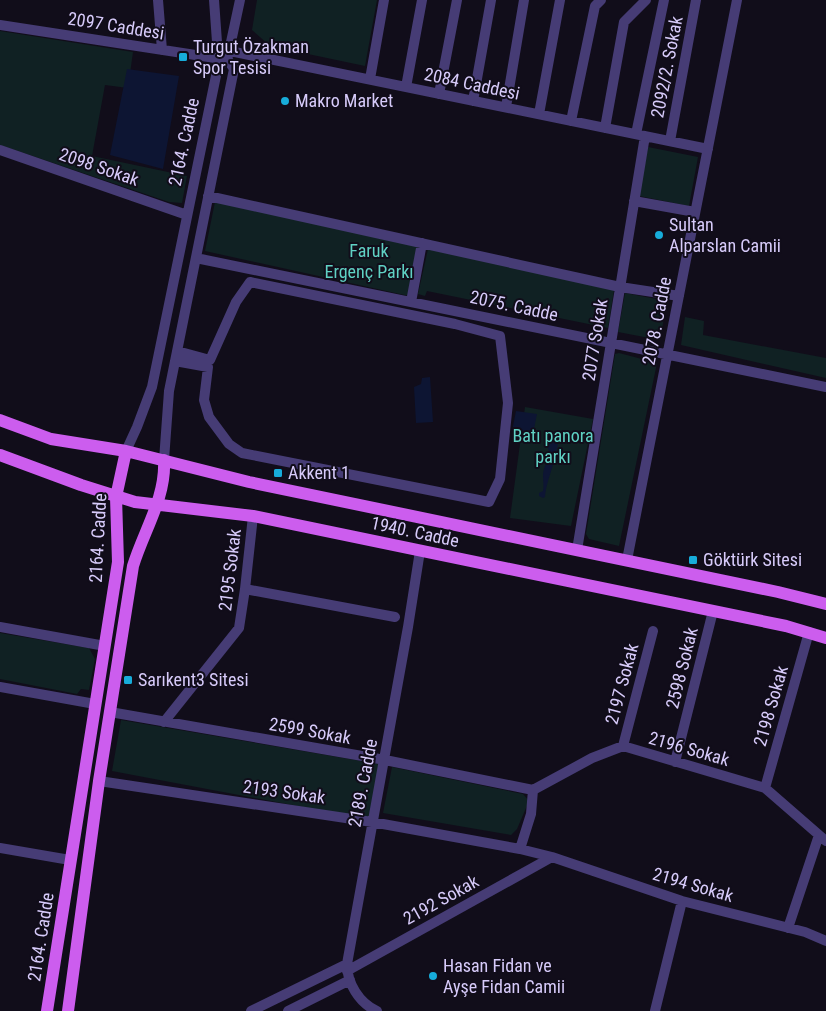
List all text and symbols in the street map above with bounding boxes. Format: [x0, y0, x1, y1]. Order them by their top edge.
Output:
street label: 2097 Caddesi [66, 8, 166, 43]
street label: 2092/2. Sokak [646, 14, 687, 120]
place label: Turgut Özakman Spor Tesisi [193, 36, 309, 78]
marker: Turgut Özakman Spor Tesisi [177, 51, 189, 63]
street label: 2084 Caddesi [422, 63, 522, 104]
place label: Makro Market [295, 90, 393, 111]
marker: Makro Market [279, 95, 291, 107]
street label: 2164. Cadde [164, 96, 203, 188]
street label: 2098 Sokak [57, 143, 142, 190]
place label: Sultan Alparslan Camii [669, 214, 781, 256]
marker: Sultan Alparslan Camii [653, 229, 665, 241]
park label: Faruk Ergenç Parkı [324, 240, 414, 282]
street label: 2078. Cadde [638, 275, 675, 367]
street label: 2075. Cadde [468, 286, 560, 325]
street label: 2077 Sokak [578, 297, 611, 382]
park label: Batı panora parkı [512, 425, 594, 467]
place label: Akkent 1 [288, 462, 350, 483]
marker: Akkent 1 [272, 467, 284, 479]
street label: 2164. Cadde [85, 493, 110, 583]
street label: 1940. Cadde [369, 512, 461, 551]
street label: 2195 Sokak [214, 528, 245, 612]
place label: Göktürk Sitesi [703, 549, 802, 570]
marker: Göktürk Sitesi [687, 554, 699, 566]
street label: 2598 Sokak [661, 625, 702, 711]
street label: 2197 Sokak [601, 641, 642, 727]
street label: 2198 Sokak [749, 663, 792, 749]
place label: Sarıkent3 Sitesi [138, 669, 249, 690]
marker: Sarıkent3 Sitesi [122, 674, 134, 686]
street label: 2599 Sokak [267, 713, 353, 748]
street label: 2196 Sokak [646, 727, 732, 770]
street label: 2189. Cadde [344, 737, 381, 829]
street label: 2193 Sokak [242, 775, 327, 808]
street label: 2194 Sokak [650, 863, 736, 906]
street label: 2192 Sokak [399, 870, 482, 929]
street label: 2164. Cadde [23, 891, 58, 983]
place label: Hasan Fidan ve Ayşe Fidan Camii [443, 955, 565, 997]
marker: Hasan Fidan ve Ayşe Fidan Camii [427, 970, 439, 982]

